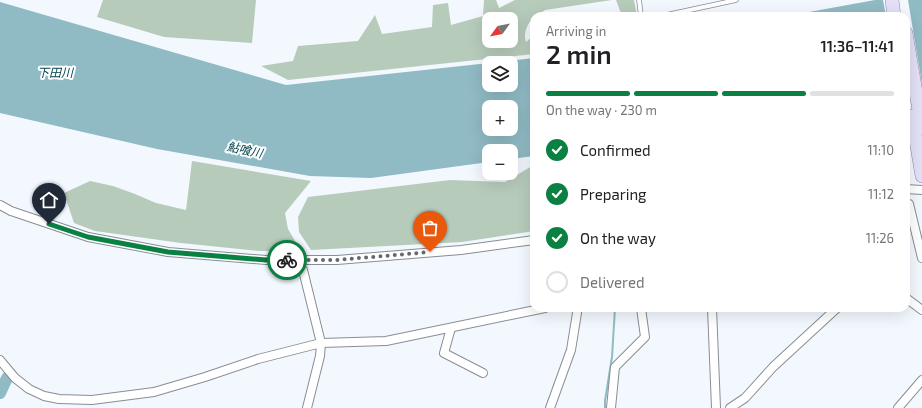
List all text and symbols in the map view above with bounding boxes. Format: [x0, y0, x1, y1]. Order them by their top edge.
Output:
north arrow [482, 12, 518, 48]
map controls [482, 12, 518, 180]
text: Arriving in [546, 23, 606, 39]
text: 11:36–11:41 [820, 37, 894, 55]
text: 2 min [546, 38, 612, 69]
button: layers [482, 56, 518, 92]
water label: 下田川 [37, 65, 75, 79]
button: + [482, 100, 518, 136]
text: On the way · 230 m [546, 102, 657, 118]
water label: 鮎喰川 [226, 138, 266, 160]
icon: check [546, 139, 568, 161]
text: Confirmed [580, 141, 651, 159]
text: 11:10 [868, 142, 894, 158]
button: − [482, 144, 518, 180]
pin [32, 183, 66, 224]
icon: check [546, 183, 568, 205]
text: Preparing [580, 185, 646, 203]
text: 11:12 [868, 186, 894, 202]
icon: home [38, 189, 60, 211]
pin [413, 211, 447, 252]
icon: bag [419, 217, 441, 239]
icon: check [546, 227, 568, 249]
text: On the way [580, 229, 656, 247]
text: 11:26 [866, 230, 894, 246]
courier [267, 240, 307, 280]
icon: bike [276, 249, 298, 271]
text: Delivered [580, 273, 645, 291]

